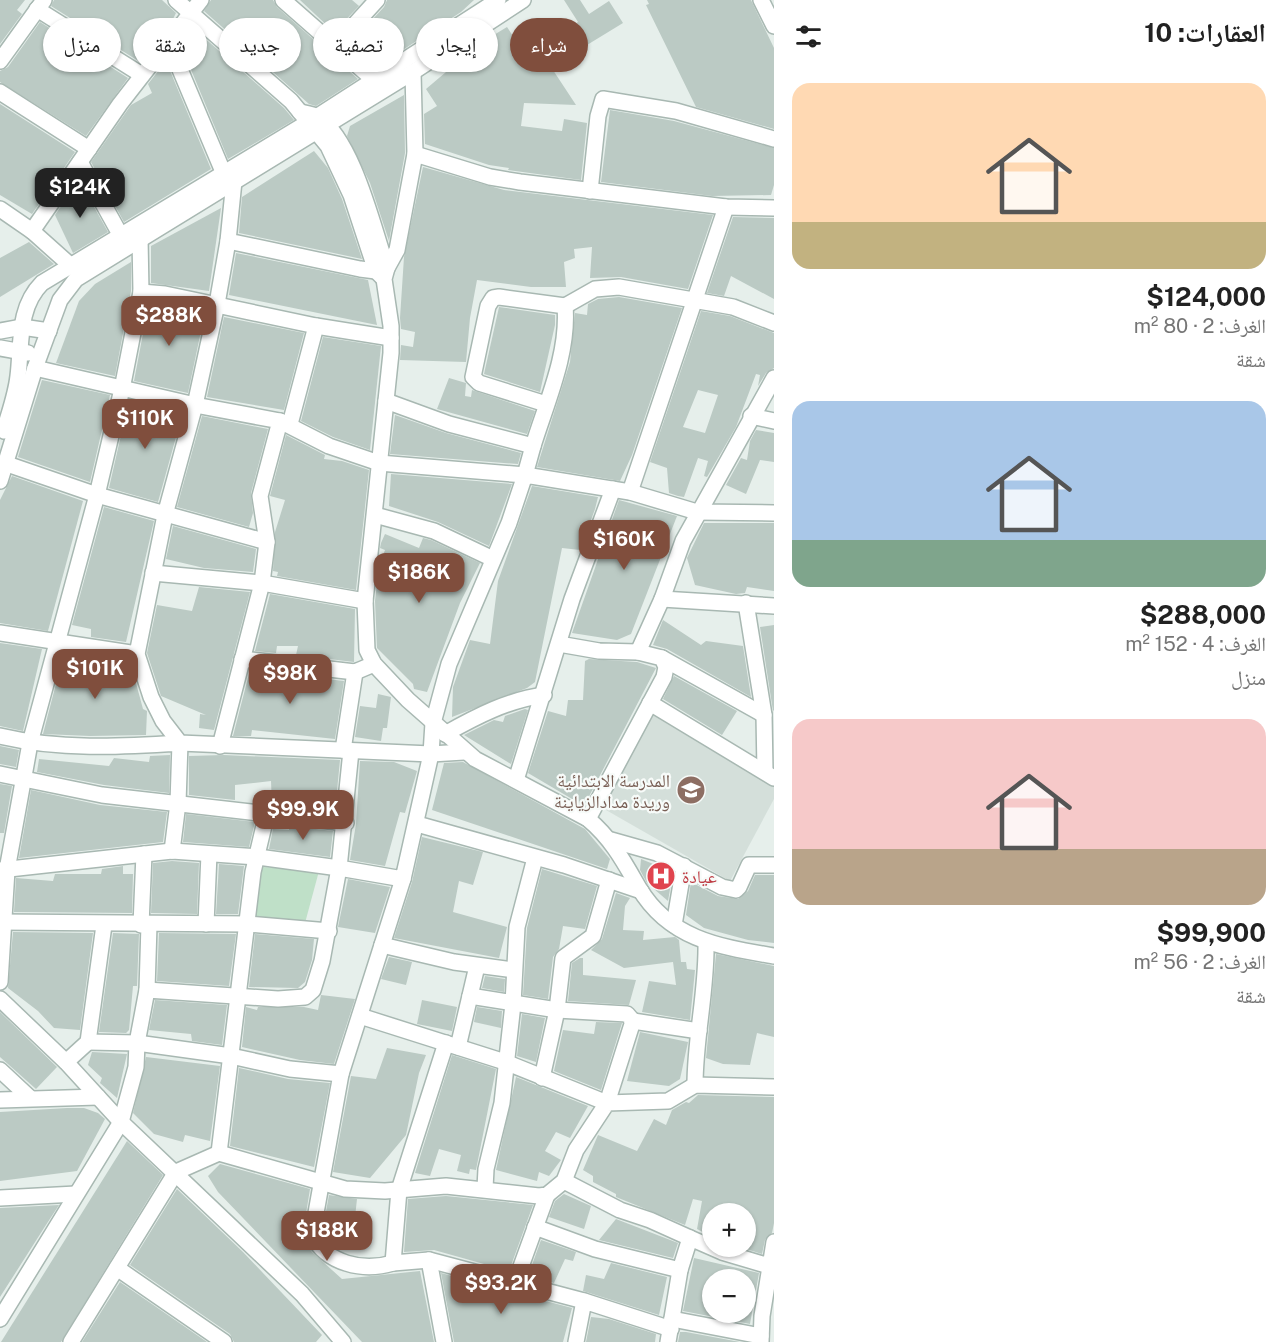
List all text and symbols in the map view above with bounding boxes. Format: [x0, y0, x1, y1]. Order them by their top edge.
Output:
text: العقارات: 10 [1144, 17, 1266, 48]
chip: منزل [43, 18, 121, 72]
chip: شقة [133, 18, 207, 72]
chip: جديد [219, 18, 301, 72]
chip: تصفية [313, 18, 404, 72]
chip: إيجار [416, 18, 498, 72]
chip: شراء [510, 18, 588, 72]
icon: filters [792, 20, 825, 53]
icon: home [975, 122, 1083, 230]
pin: $124K [38, 168, 122, 219]
text: $124K [49, 175, 111, 199]
text: $124,000 [1146, 281, 1266, 312]
pin: $288K [127, 296, 211, 347]
text: $288K [135, 303, 203, 327]
text: الغرف: 2 · 80 m² [1134, 314, 1266, 338]
text: شقة [1236, 348, 1266, 372]
pin: $110K [103, 399, 187, 450]
text: $110K [116, 406, 174, 430]
icon: home [975, 440, 1083, 548]
pin: $160K [582, 520, 666, 571]
text: $160K [593, 527, 655, 551]
pin: $186K [377, 553, 461, 604]
text: $186K [387, 560, 451, 584]
text: $288,000 [1140, 599, 1266, 630]
text: الغرف: 4 · 152 m² [1125, 632, 1266, 656]
pin: $101K [53, 649, 137, 700]
pin: $98K [254, 654, 326, 705]
text: $101K [66, 656, 124, 680]
text: $98K [263, 661, 317, 685]
text: منزل [1231, 666, 1266, 690]
icon: home [975, 758, 1083, 866]
place label: المدرسة الابتدائية وريدة مدادالزياينة [554, 770, 670, 812]
school or university icon: المدرسة الابتدائية وريدة مدادالزياينة [675, 774, 707, 806]
pin: $99.9K [254, 790, 352, 841]
text: $99.9K [267, 797, 339, 821]
hospital icon: عيادة [645, 860, 677, 892]
place label: عيادة [682, 866, 717, 887]
text: $99,900 [1156, 917, 1266, 948]
text: الغرف: 2 · 56 m² [1134, 950, 1266, 974]
text: شقة [1236, 984, 1266, 1008]
map controls [702, 1203, 756, 1323]
button: + [702, 1203, 756, 1257]
pin: $188K [285, 1211, 369, 1262]
text: $188K [295, 1218, 359, 1242]
pin: $93.2K [452, 1264, 550, 1315]
button: − [702, 1269, 756, 1323]
text: $93.2K [465, 1271, 537, 1295]

